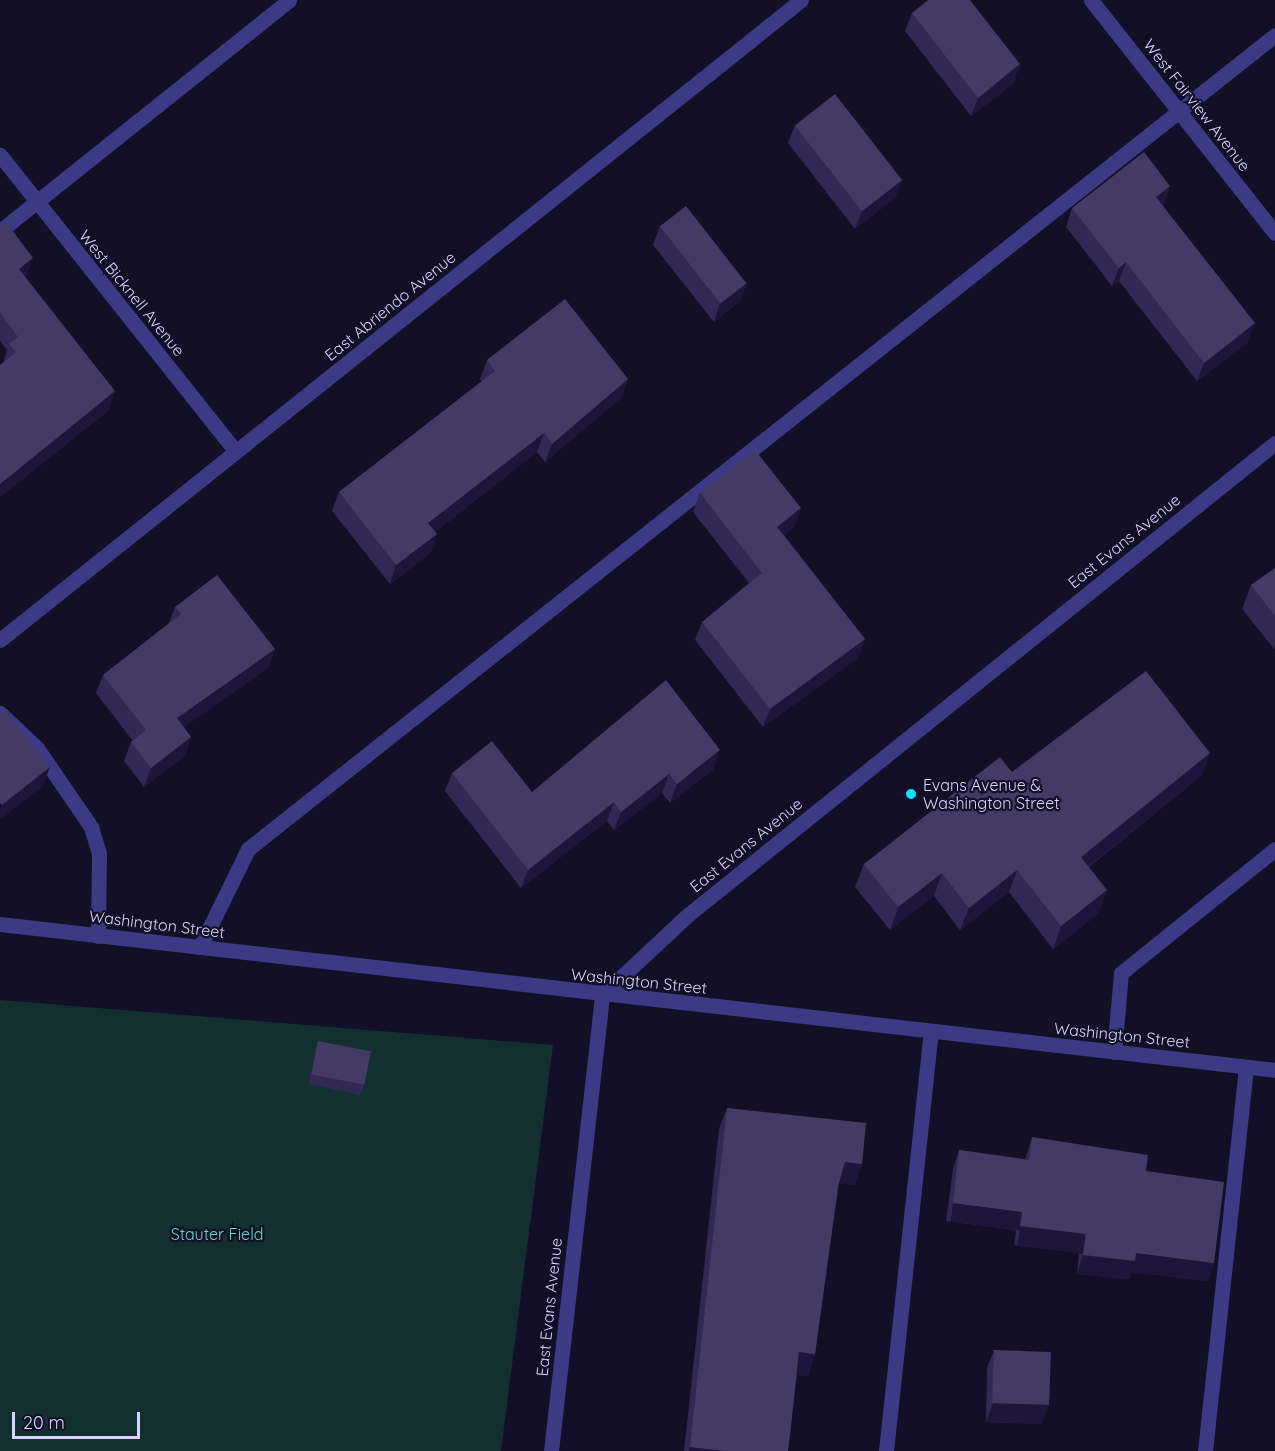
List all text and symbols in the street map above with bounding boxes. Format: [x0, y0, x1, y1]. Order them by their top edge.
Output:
street label: West Fairview Avenue [1139, 35, 1255, 175]
street label: West Bicknell Avenue [75, 226, 189, 360]
street label: East Abriendo Avenue [321, 247, 459, 365]
street label: East Evans Avenue [1064, 490, 1184, 592]
place label: Evans Avenue & Washington Street [923, 775, 1060, 813]
marker: Evans Avenue & Washington Street [904, 787, 918, 801]
street label: East Evans Avenue [686, 794, 806, 896]
street label: Washington Street [88, 906, 226, 942]
street label: Washington Street [570, 964, 708, 998]
street label: Washington Street [1053, 1018, 1191, 1052]
park label: Stauter Field [171, 1224, 263, 1244]
street label: East Evans Avenue [532, 1237, 566, 1377]
scale bar [15, 1400, 142, 1438]
text: 20 m [23, 1411, 65, 1434]

